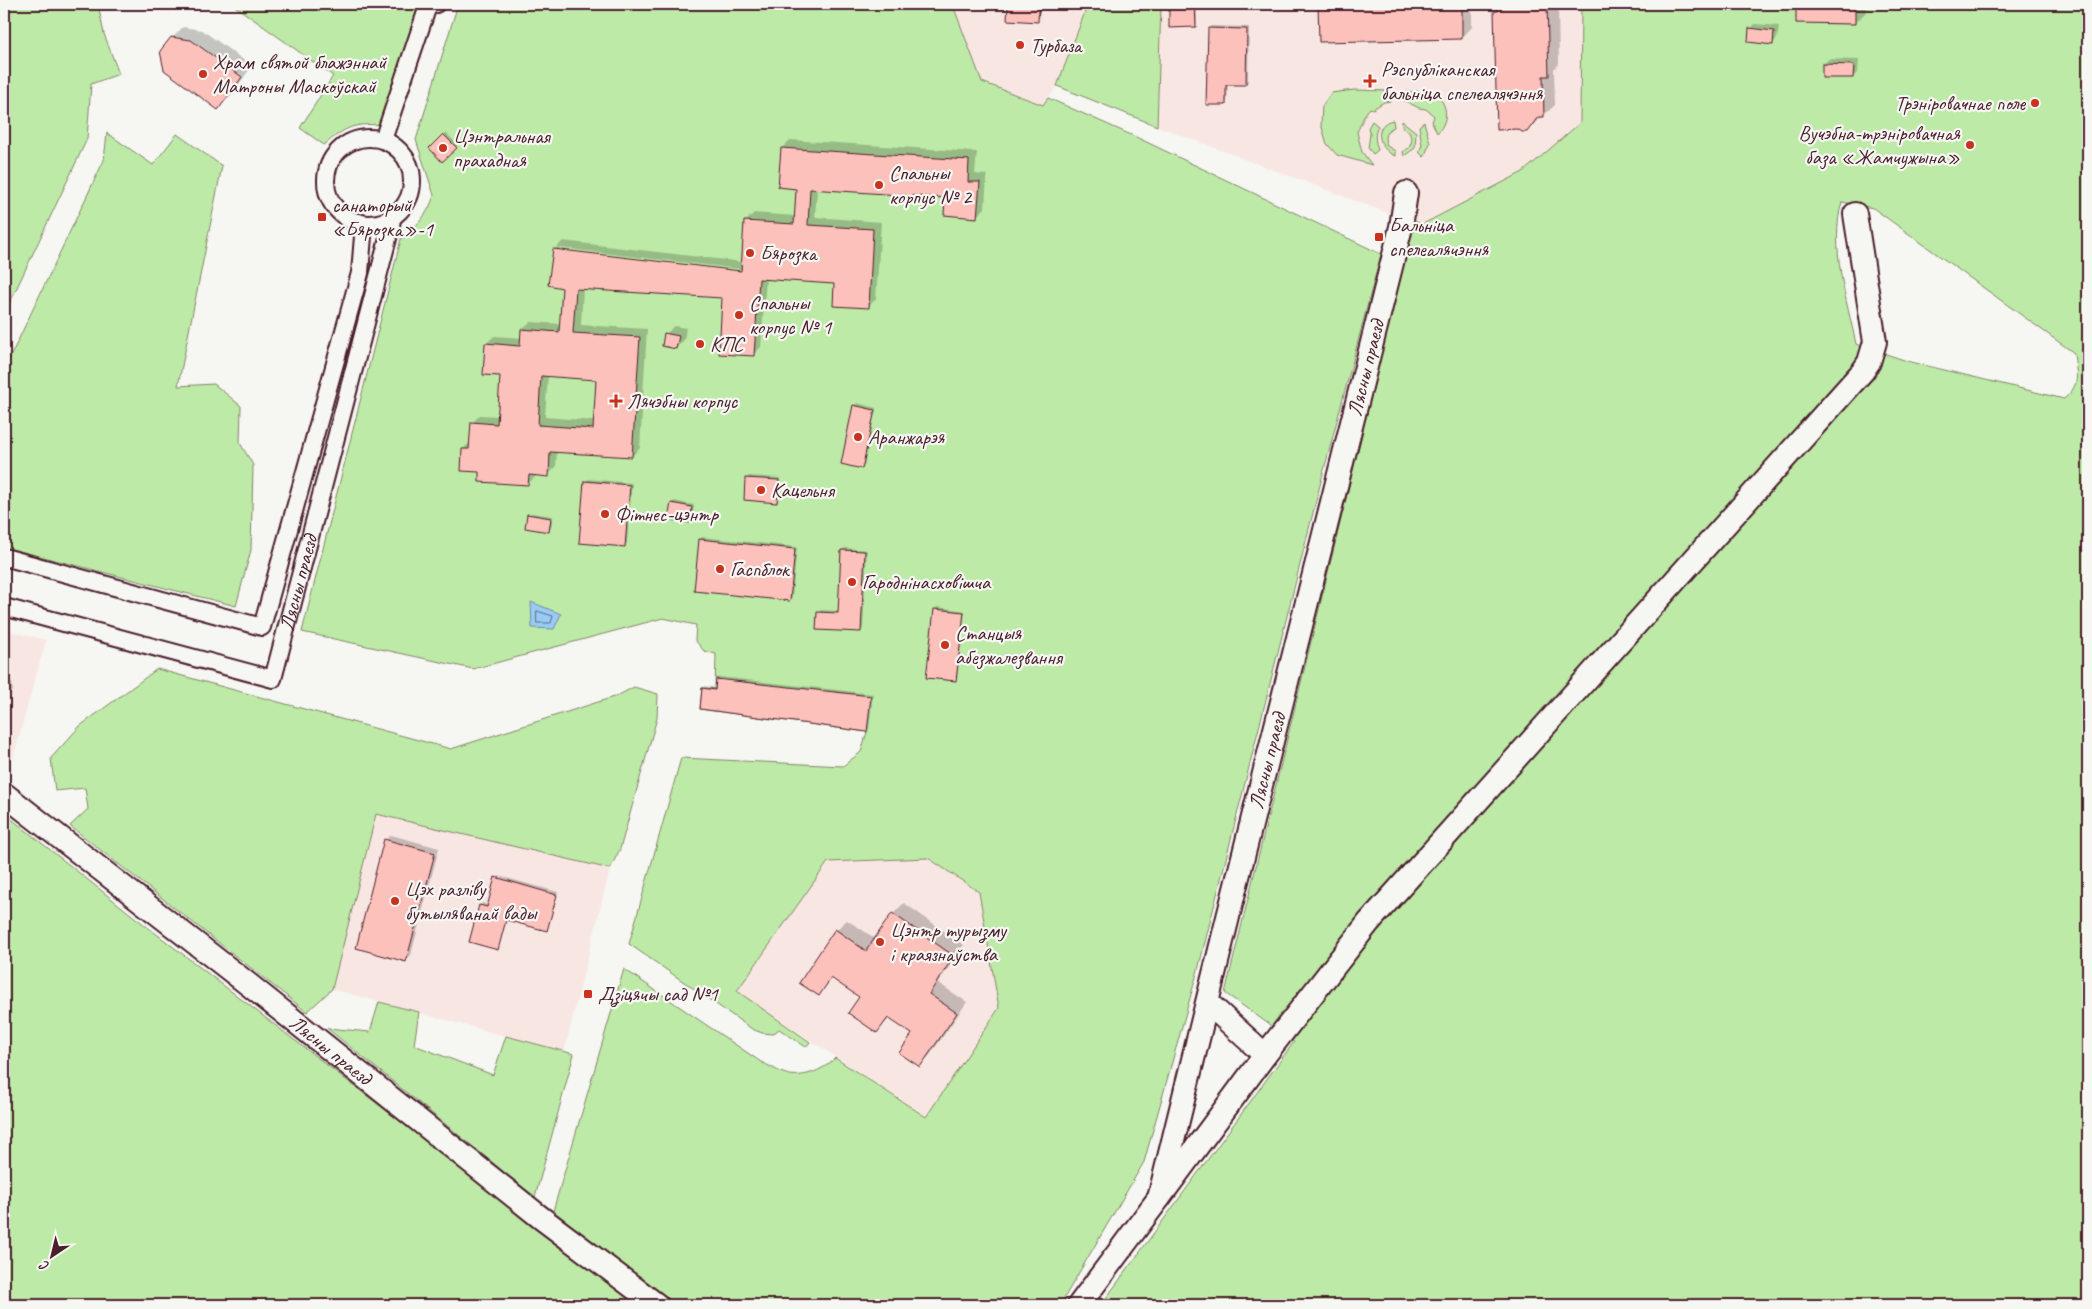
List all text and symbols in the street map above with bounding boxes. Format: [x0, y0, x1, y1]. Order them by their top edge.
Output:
place label: Турбаза [1030, 32, 1084, 58]
marker: Турбаза [1014, 39, 1026, 51]
place label: Храм святой блажэннай Матроны Маскоўскай [213, 49, 388, 99]
place label: Рэспубліканская бальніца спелеалячэння [1381, 56, 1544, 106]
marker: Храм святой блажэннай Матроны Маскоўскай [197, 68, 209, 80]
marker: Рэспубліканская бальніца спелеалячэння [1363, 74, 1377, 88]
place label: Трэніровачнае поле [1895, 90, 2026, 116]
marker: Трэніровачнае поле [2029, 97, 2041, 109]
place label: Вучэбна-трэніровачная база «Жамчужына» [1799, 120, 1961, 170]
place label: Цэнтральная прахадная [453, 123, 552, 173]
marker: Вучэбна-трэніровачная база «Жамчужына» [1964, 139, 1976, 151]
marker: Цэнтральная прахадная [437, 142, 449, 154]
place label: Спальны корпус № 2 [889, 160, 973, 210]
marker: Спальны корпус № 2 [873, 179, 885, 191]
place label: санаторый «Бярозка»-1 [332, 192, 435, 242]
marker: санаторый «Бярозка»-1 [316, 211, 328, 223]
place label: Бальніца спелеалячэння [1389, 212, 1489, 262]
marker: Бальніца спелеалячэння [1373, 231, 1385, 243]
place label: Бярозка [760, 240, 819, 266]
marker: Бярозка [744, 247, 756, 259]
place label: Спальны корпус № 1 [749, 290, 833, 340]
marker: Спальны корпус № 1 [733, 309, 745, 321]
street label: Лясны праезд [1341, 315, 1391, 419]
place label: КПС [710, 331, 746, 357]
marker: КПС [694, 338, 706, 350]
place label: Лячэбны корпус [627, 388, 739, 414]
marker: Лячэбны корпус [609, 394, 623, 408]
place label: Аранжарэя [868, 424, 945, 450]
marker: Аранжарэя [852, 431, 864, 443]
place label: Кацельня [771, 477, 836, 503]
marker: Кацельня [755, 484, 767, 496]
place label: Фітнес-цэнтр [615, 501, 720, 527]
marker: Фітнес-цэнтр [599, 508, 611, 520]
street label: Лясны праезд [273, 530, 324, 633]
place label: Гаспблок [730, 556, 791, 582]
marker: Гаспблок [714, 563, 726, 575]
place label: Гароднінасховішча [862, 569, 992, 595]
marker: Гароднінасховішча [846, 576, 858, 588]
place label: Станцыя абезжалезвання [955, 620, 1064, 670]
marker: Станцыя абезжалезвання [939, 639, 951, 651]
street label: Лясны праезд [1243, 708, 1292, 811]
place label: Цэх разліву бутыляванай вады [405, 876, 538, 926]
marker: Цэх разліву бутыляванай вады [389, 895, 401, 907]
place label: Цэнтр турызму і краязнаўства [890, 917, 1008, 967]
marker: Цэнтр турызму і краязнаўства [874, 936, 886, 948]
place label: Дзіцячы сад №1 [598, 981, 720, 1008]
marker: Дзіцячы сад №1 [582, 988, 594, 1000]
street label: Лясны праезд [284, 1009, 379, 1092]
north arrow [28, 1232, 78, 1282]
text: С [35, 1256, 53, 1275]

